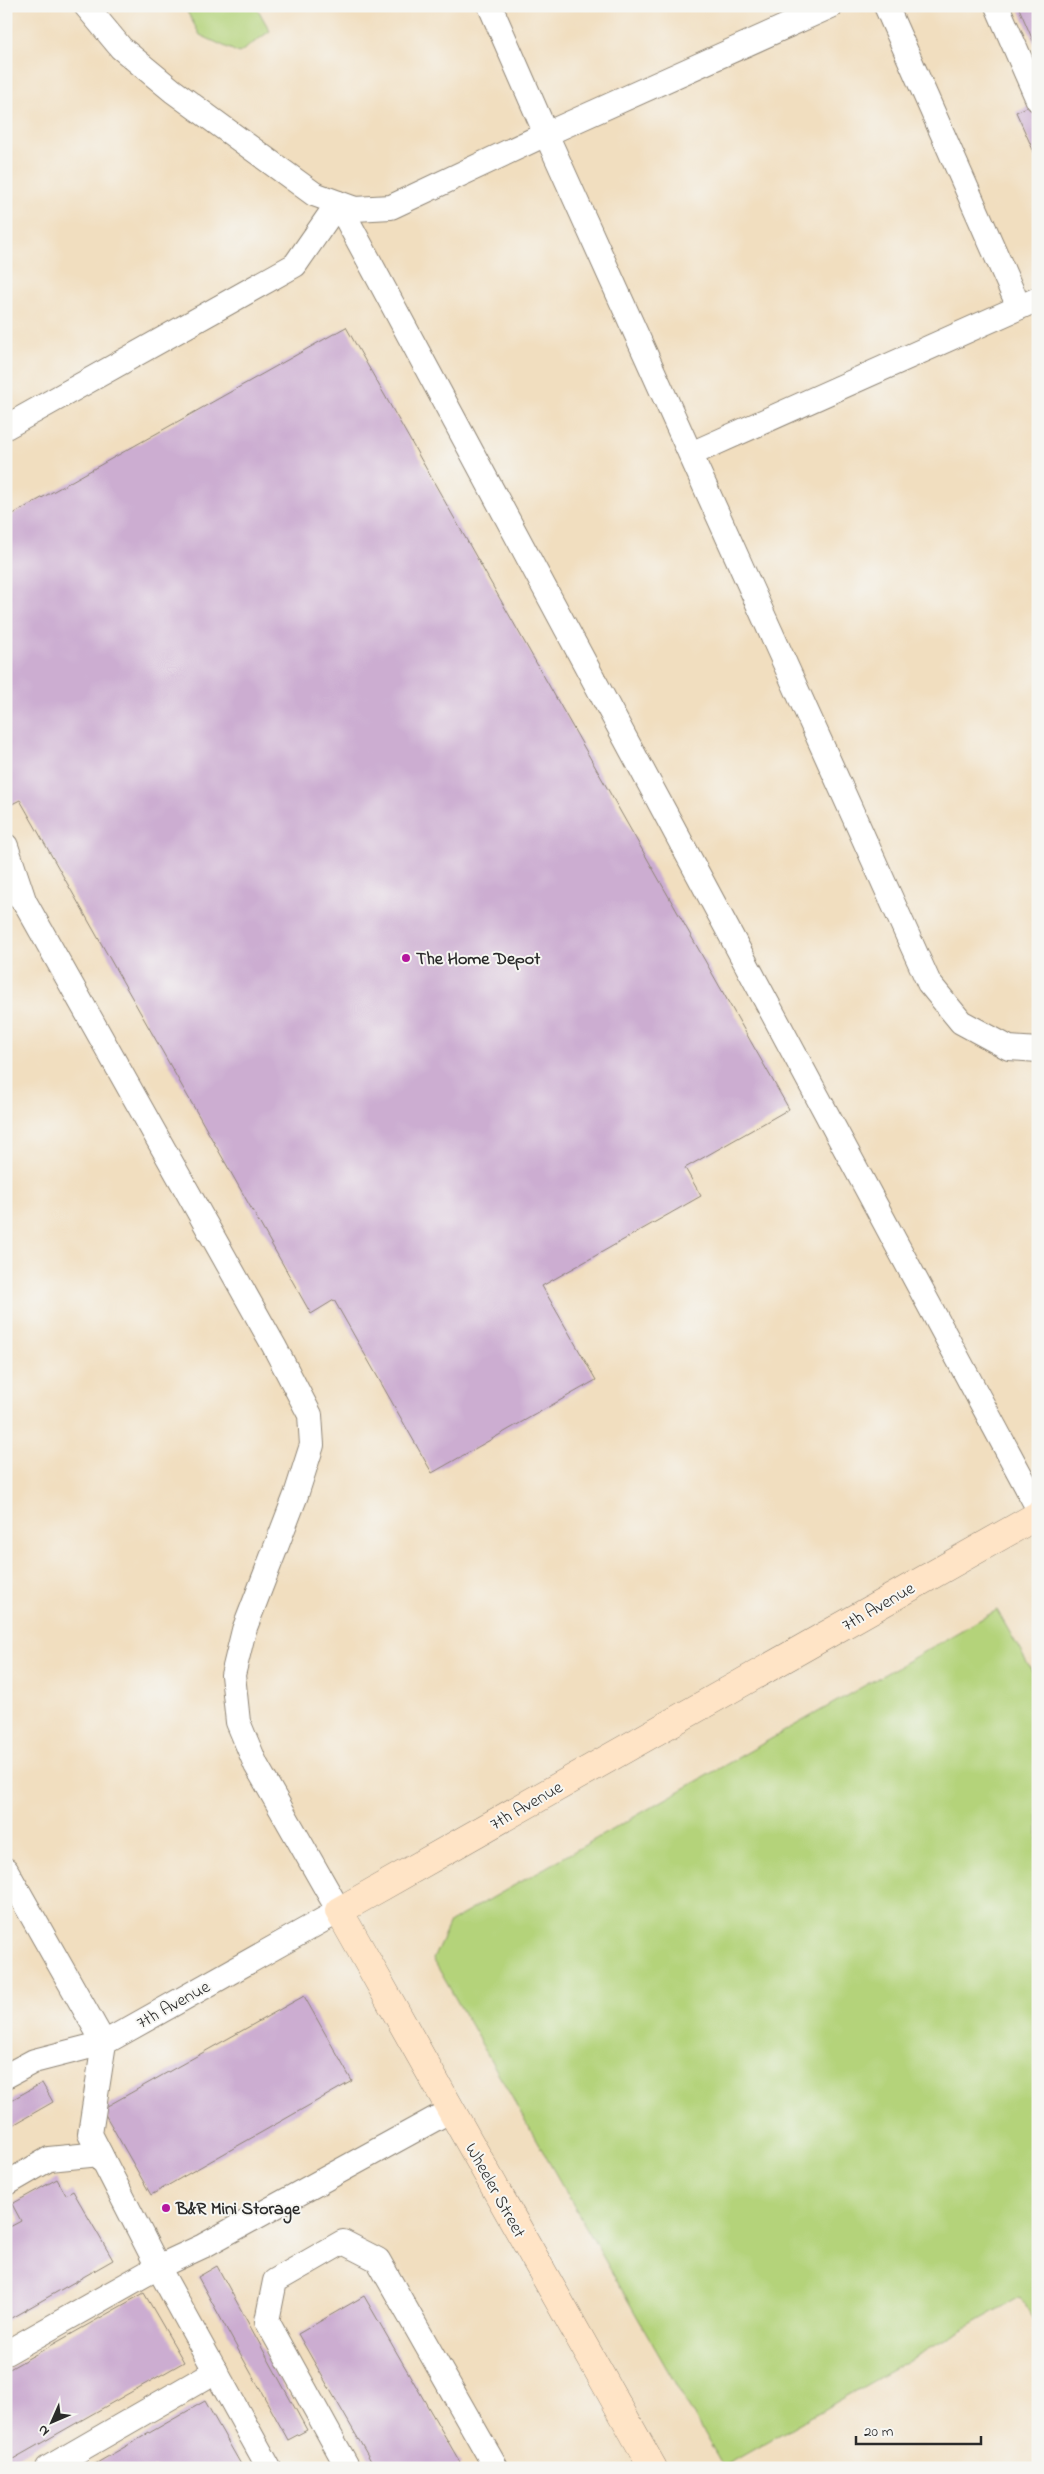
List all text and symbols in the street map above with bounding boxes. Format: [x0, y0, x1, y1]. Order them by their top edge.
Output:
place label: The Home Depot [416, 947, 541, 973]
marker: The Home Depot [400, 952, 412, 964]
street label: 7th Avenue [838, 1576, 921, 1639]
street label: 7th Avenue [486, 1775, 569, 1838]
street label: 7th Avenue [133, 1974, 216, 2037]
street label: Wheeler Street [457, 2139, 531, 2243]
place label: B&R Mini Storage [175, 2197, 301, 2224]
marker: B&R Mini Storage [160, 2202, 172, 2214]
north arrow [28, 2396, 78, 2446]
scale bar [856, 2414, 982, 2446]
text: N [33, 2419, 55, 2441]
text: 20 m [864, 2421, 894, 2443]

